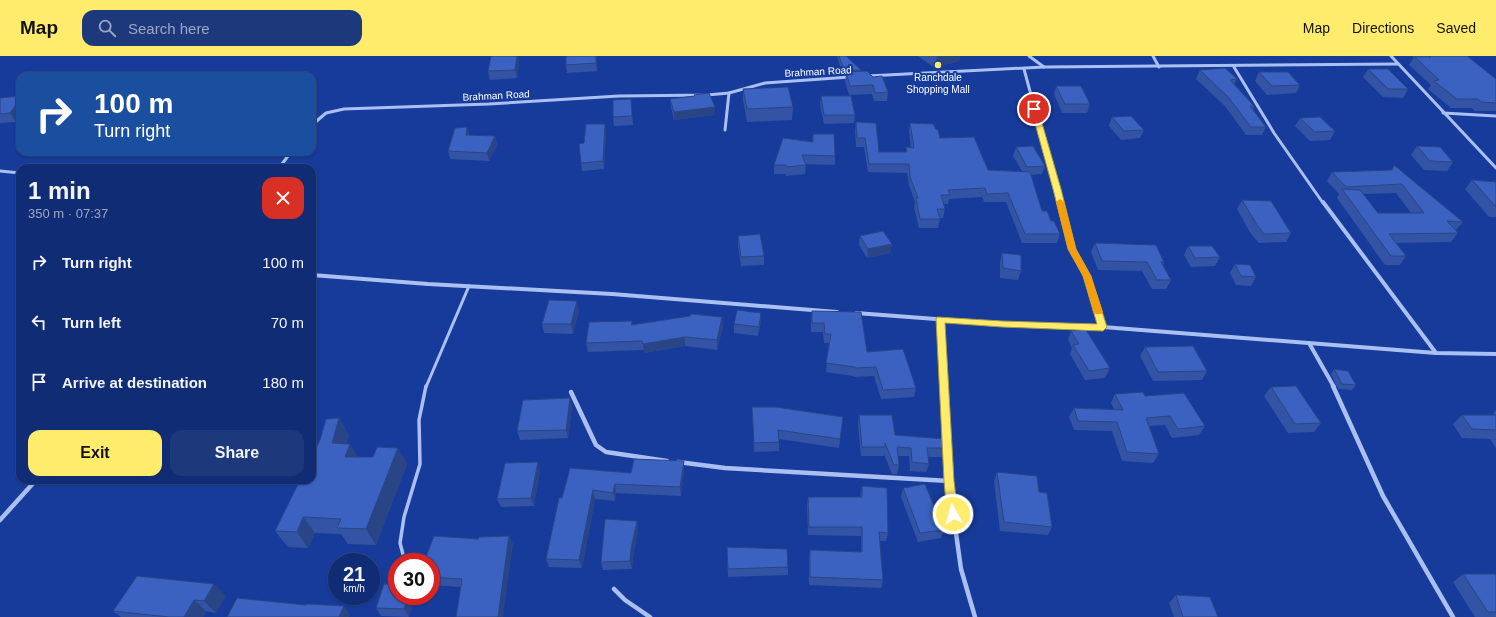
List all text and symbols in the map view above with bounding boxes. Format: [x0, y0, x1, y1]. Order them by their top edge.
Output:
search box [82, 10, 362, 46]
text: Map [20, 17, 58, 38]
icon: search [96, 17, 118, 39]
text: Search here [128, 20, 210, 37]
text: Map [1303, 20, 1330, 36]
text: Directions [1352, 20, 1414, 36]
text: Saved [1436, 20, 1476, 36]
marker: Ranchdale Shopping Mall [933, 60, 943, 70]
street label: Brahman Road [784, 64, 852, 79]
place label: Ranchdale Shopping Mall [906, 72, 970, 95]
icon: right [28, 88, 80, 140]
text: 100 m [94, 88, 173, 119]
street label: Brahman Road [462, 88, 530, 103]
pin [1017, 92, 1051, 126]
icon: arrive [1023, 98, 1045, 120]
text: Turn right [94, 121, 170, 141]
text: 1 min [28, 177, 91, 204]
button: close [262, 177, 304, 219]
text: 350 m · 07:37 [28, 206, 108, 221]
icon: right [28, 251, 50, 273]
text: Turn right [62, 254, 132, 271]
text: 100 m [262, 254, 304, 271]
icon: left [28, 311, 50, 333]
text: Turn left [62, 314, 121, 331]
text: 70 m [271, 314, 304, 331]
icon: arrive [28, 371, 50, 393]
text: Arrive at destination [62, 374, 207, 391]
text: 180 m [262, 374, 304, 391]
button: Exit [28, 430, 162, 476]
button: Share [170, 430, 304, 476]
position arrow [932, 493, 974, 535]
speed limit sign: 30 [388, 553, 440, 605]
text: 21 [343, 563, 365, 585]
text: km/h [343, 583, 365, 594]

